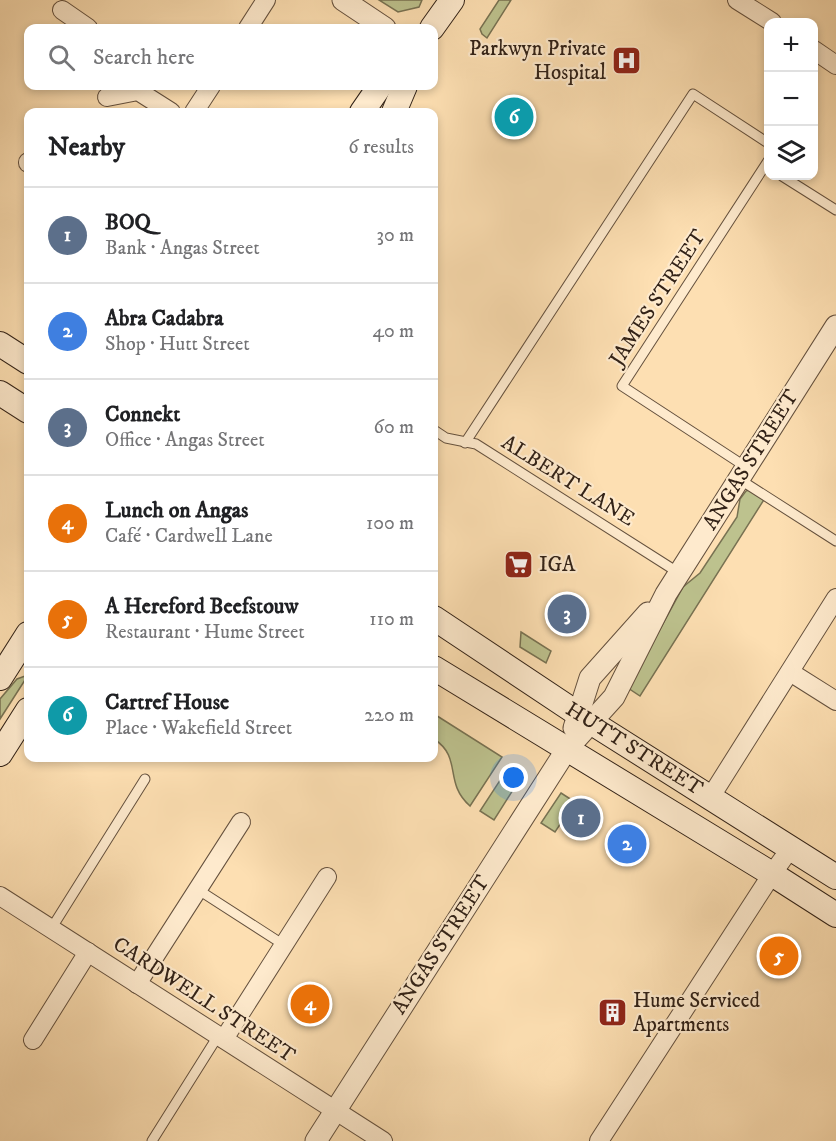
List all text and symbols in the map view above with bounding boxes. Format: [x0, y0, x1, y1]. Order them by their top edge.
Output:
map controls [764, 18, 818, 180]
button: + [764, 18, 818, 72]
search box [24, 24, 438, 90]
place label: Parkwyn Private Hospital [469, 36, 607, 86]
icon: search [45, 41, 78, 74]
text: Search here [93, 44, 195, 71]
hospital icon: Parkwyn Private Hospital [611, 45, 643, 77]
button: − [764, 72, 818, 126]
pin: 6 [494, 94, 534, 140]
button: layers [764, 126, 818, 180]
text: Nearby [48, 131, 125, 164]
text: 6 results [348, 135, 414, 160]
text: BOQ [105, 209, 151, 236]
text: 1 [64, 223, 71, 248]
text: 30 m [376, 223, 414, 248]
street label: JAMES STREET [603, 225, 712, 373]
text: Bank · Angas Street [105, 236, 260, 261]
text: Abra Cadabra [105, 305, 224, 332]
text: 2 [63, 319, 72, 344]
text: 40 m [372, 319, 414, 344]
text: Shop · Hutt Street [105, 332, 250, 357]
street label: ANGAS STREET [697, 385, 805, 535]
text: Connekt [105, 401, 180, 428]
text: 3 [64, 415, 71, 440]
text: 60 m [374, 415, 414, 440]
text: Office · Angas Street [105, 428, 265, 453]
street label: ALBERT LANE [497, 430, 639, 532]
text: Lunch on Angas [105, 497, 248, 524]
text: 4 [62, 511, 73, 536]
text: 100 m [366, 511, 414, 536]
text: Café · Cardwell Lane [105, 524, 273, 549]
supermarket icon: IGA [502, 549, 534, 581]
place label: IGA [539, 552, 576, 578]
pin: 3 [548, 592, 586, 636]
text: A Hereford Beefstouw [105, 593, 299, 620]
text: 5 [63, 607, 72, 632]
text: 110 m [369, 607, 414, 632]
text: Restaurant · Hume Street [105, 620, 305, 645]
text: Cartref House [105, 689, 229, 716]
street label: HUTT STREET [560, 696, 708, 802]
text: 6 [62, 703, 73, 728]
text: 220 m [364, 703, 414, 728]
text: Place · Wakefield Street [105, 716, 292, 741]
your location [499, 763, 528, 792]
pin: 1 [562, 796, 600, 840]
pin: 2 [608, 822, 646, 866]
street label: ANGAS STREET [386, 871, 496, 1019]
street label: CARDWELL STREET [108, 931, 300, 1069]
pin: 5 [760, 934, 798, 978]
pin: 4 [290, 982, 330, 1026]
place label: Hume Serviced Apartments [633, 988, 761, 1038]
building icon: Hume Serviced Apartments [596, 997, 628, 1029]

